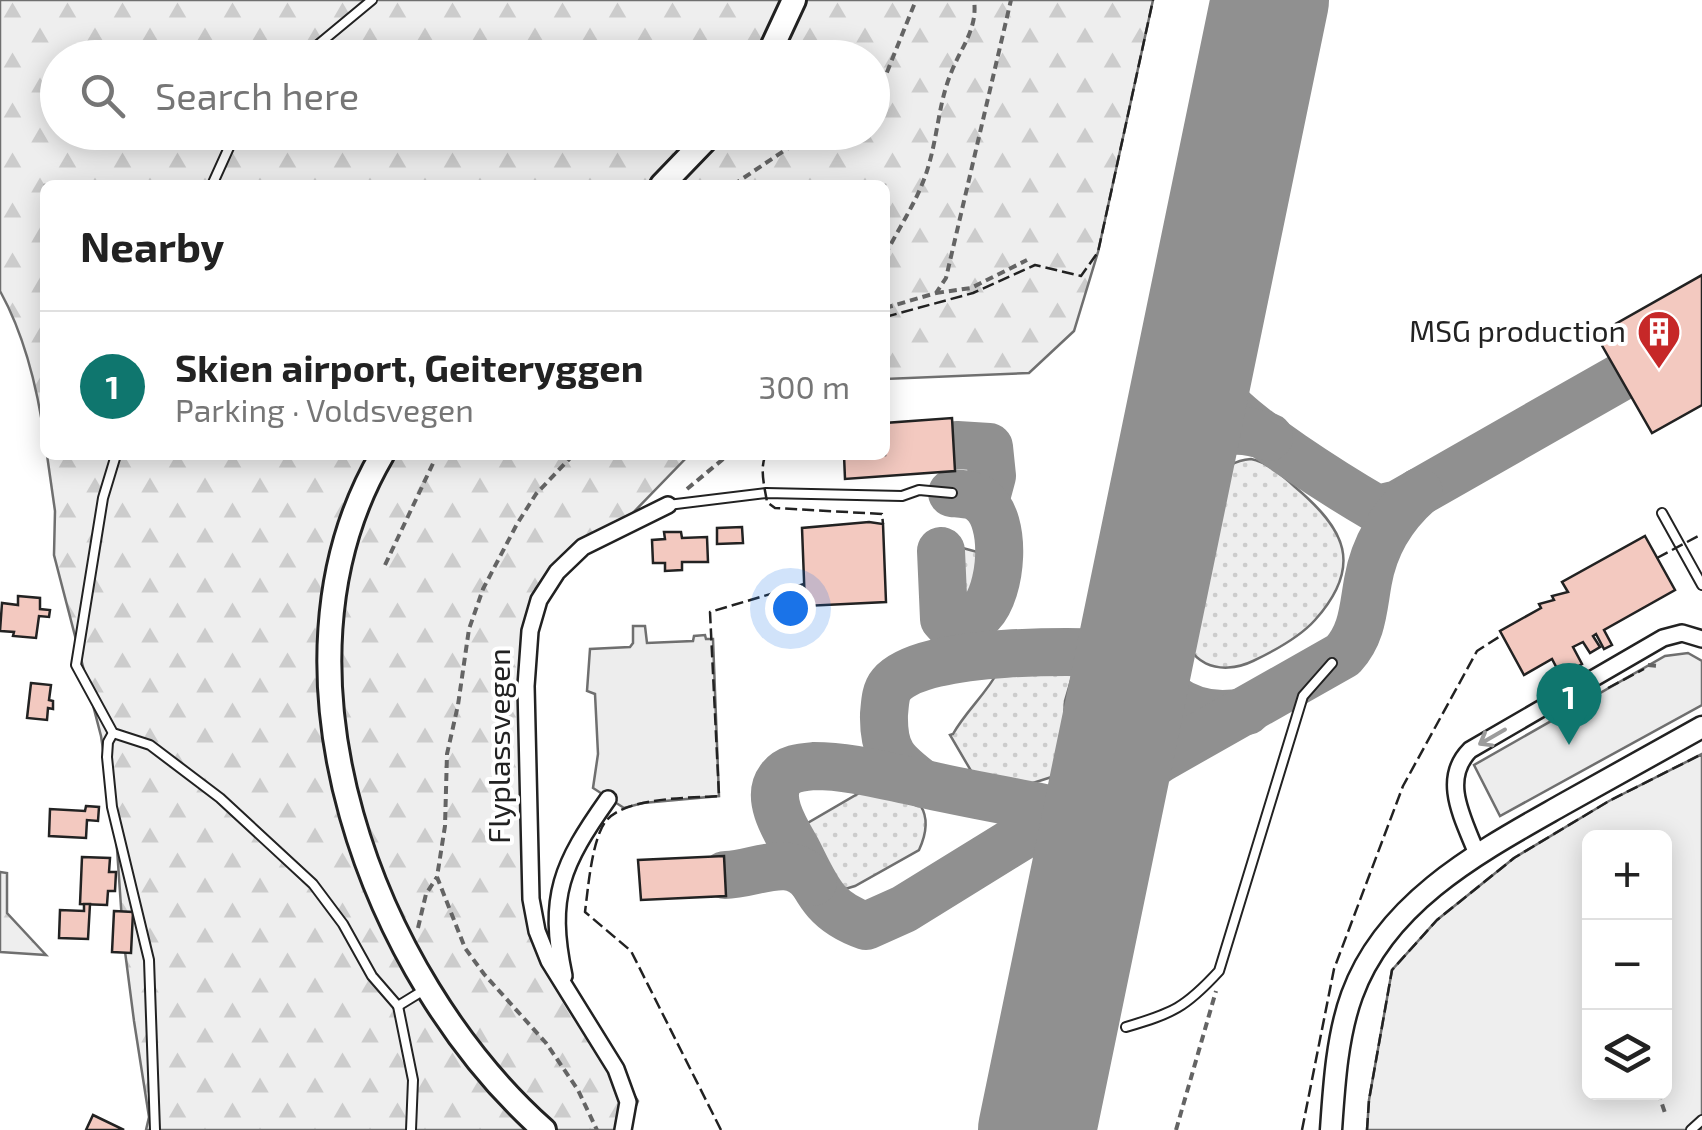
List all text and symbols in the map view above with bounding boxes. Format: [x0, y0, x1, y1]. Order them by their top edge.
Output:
search box [40, 40, 890, 150]
icon: search [75, 68, 130, 123]
text: Search here [155, 72, 359, 118]
text: Nearby [80, 220, 224, 270]
building icon: MSG production [1636, 309, 1682, 370]
place label: MSG production [1409, 312, 1626, 348]
text: Skien airport, Geiteryggen [175, 344, 644, 390]
text: 1 [106, 367, 119, 405]
text: 300 m [758, 367, 850, 405]
text: Parking · Voldsvegen [175, 390, 474, 428]
your location [765, 583, 816, 634]
street label: Flyplassvegen [480, 648, 516, 844]
pin: 1 [1536, 662, 1602, 745]
one-way arrow [1478, 727, 1507, 747]
map controls [1582, 830, 1672, 1100]
button: + [1582, 830, 1672, 920]
button: − [1582, 920, 1672, 1010]
button: layers [1582, 1010, 1672, 1100]

